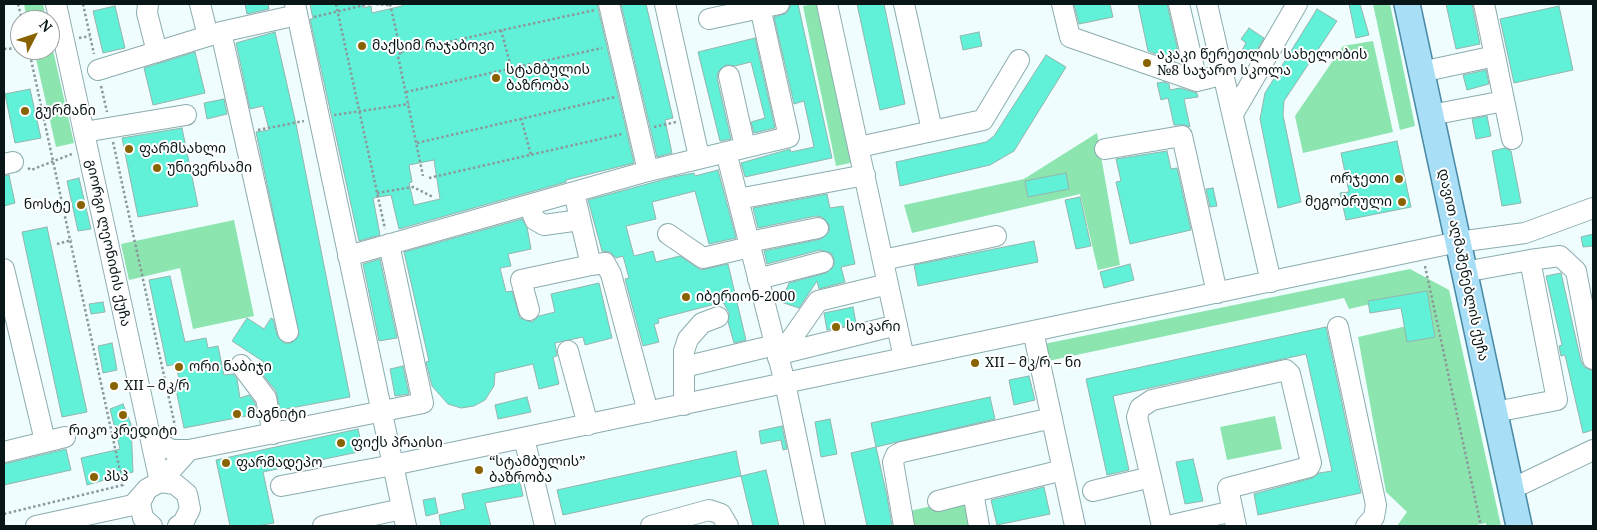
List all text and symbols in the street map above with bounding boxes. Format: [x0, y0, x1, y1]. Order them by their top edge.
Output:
north arrow [10, 10, 60, 60]
text: N [35, 15, 57, 36]
place label: მაქსიმ რაჯაბოვი [372, 38, 494, 54]
marker: მაქსიმ რაჯაბოვი [356, 40, 368, 52]
place label: აკაკი წერეთლის სახელობის №8 საჯარო სკოლა [1157, 47, 1368, 80]
marker: აკაკი წერეთლის სახელობის №8 საჯარო სკოლა [1141, 57, 1153, 69]
place label: სტამბულის ბაზრობა [506, 62, 590, 94]
marker: სტამბულის ბაზრობა [490, 72, 502, 84]
place label: გურმანი [35, 103, 96, 119]
marker: გურმანი [19, 105, 31, 117]
place label: ფარმსახლი [139, 141, 226, 157]
marker: ფარმსახლი [123, 143, 135, 155]
street label: გიორგი ლეონიძის ქუჩა [82, 158, 134, 328]
place label: უნივერსამი [167, 160, 252, 176]
marker: უნივერსამი [151, 162, 163, 174]
street label: დავით აღმაშენებლის ქუჩა [1434, 167, 1492, 363]
place label: ორჯეთი [1330, 171, 1389, 187]
marker: ორჯეთი [1393, 173, 1405, 185]
place label: მეგობრული [1305, 194, 1392, 210]
marker: მეგობრული [1396, 196, 1408, 208]
place label: ნოსტე [24, 197, 71, 213]
marker: ნოსტე [75, 199, 87, 211]
place label: იბერიონ-2000 [696, 289, 795, 305]
marker: იბერიონ-2000 [680, 291, 692, 303]
place label: სოკარი [846, 319, 901, 335]
marker: სოკარი [830, 321, 842, 333]
place label: XII – მკ/რ – ნი [985, 355, 1081, 371]
marker: XII – მკ/რ – ნი [969, 357, 981, 369]
place label: ორი ნაბიჯი [189, 359, 272, 375]
marker: ორი ნაბიჯი [173, 361, 185, 373]
place label: XII – მკ/რ [124, 378, 189, 394]
marker: XII – მკ/რ [108, 380, 120, 392]
place label: მაგნიტი [247, 406, 306, 422]
marker: მაგნიტი [231, 408, 243, 420]
marker: რიკო კრედიტი [117, 409, 129, 421]
place label: რიკო კრედიტი [69, 423, 177, 439]
place label: ფიქს პრაისი [351, 435, 443, 451]
marker: ფიქს პრაისი [335, 437, 347, 449]
place label: “სტამბულის” ბაზრობა [489, 454, 586, 487]
place label: ფარმადეპო [236, 455, 322, 471]
marker: ფარმადეპო [220, 457, 232, 469]
marker: “სტამბულის” ბაზრობა [473, 464, 485, 476]
place label: პსპ [104, 469, 129, 485]
marker: პსპ [88, 471, 100, 483]

